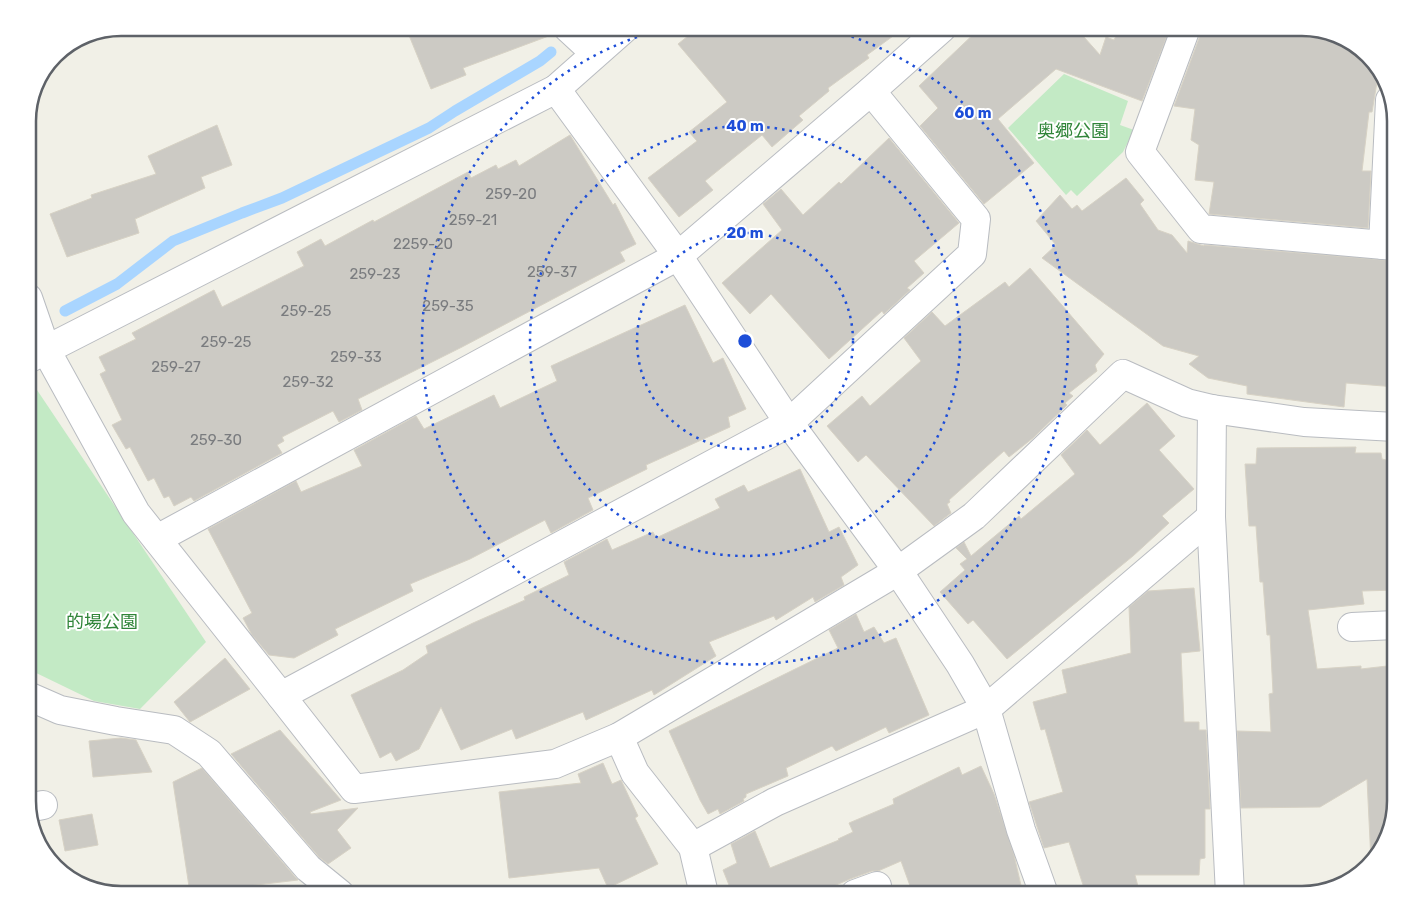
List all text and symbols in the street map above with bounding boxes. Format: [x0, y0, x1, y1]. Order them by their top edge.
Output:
text: 60 m [955, 104, 991, 122]
text: 40 m [726, 117, 764, 135]
park label: 奥郷公園 [1037, 120, 1109, 142]
house number: 259-20 [485, 185, 537, 203]
house number: 259-21 [449, 211, 497, 229]
text: 20 m [727, 224, 763, 242]
house number: 2259-20 [393, 235, 453, 253]
house number: 259-37 [527, 263, 577, 281]
house number: 259-23 [350, 265, 400, 283]
house number: 259-35 [422, 297, 474, 315]
house number: 259-25 [281, 302, 331, 320]
centre of rings [736, 332, 754, 350]
house number: 259-25 [201, 333, 251, 351]
house number: 259-33 [330, 348, 382, 366]
house number: 259-27 [151, 358, 201, 376]
house number: 259-32 [282, 373, 334, 391]
house number: 259-30 [190, 431, 242, 449]
park label: 的場公園 [66, 611, 138, 633]

